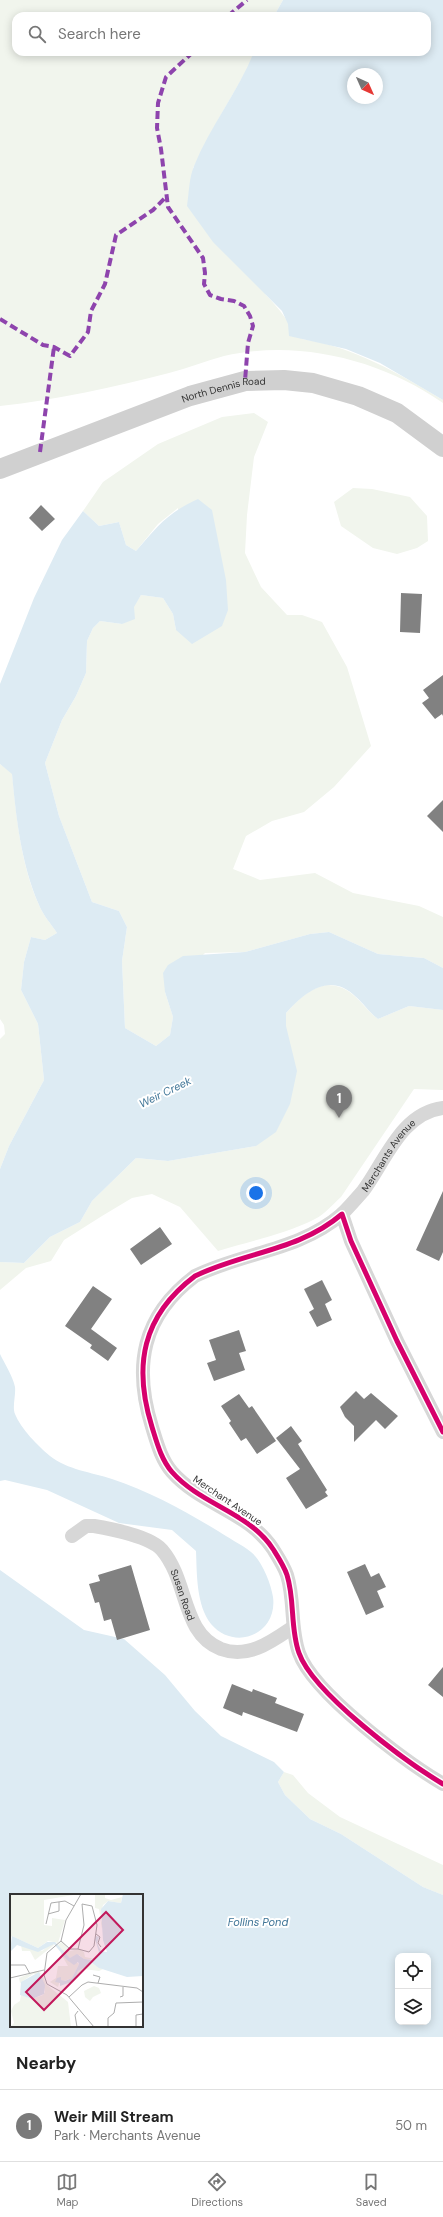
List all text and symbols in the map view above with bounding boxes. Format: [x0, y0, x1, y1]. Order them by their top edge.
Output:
search box [12, 12, 431, 56]
icon: search [26, 23, 48, 45]
text: Search here [58, 24, 141, 44]
north arrow [347, 68, 383, 104]
street label: North Dennis Road [180, 374, 266, 406]
water label: Weir Creek [137, 1073, 194, 1111]
pin: 1 [326, 1085, 352, 1118]
street label: Merchants Avenue [359, 1116, 418, 1194]
your location [246, 1183, 266, 1203]
street label: Merchant Avenue [191, 1472, 265, 1529]
street label: Susan Road [168, 1567, 198, 1623]
inset map [10, 1894, 143, 2027]
water label: Follins Pond [228, 1915, 288, 1929]
map controls [395, 1953, 431, 2025]
button: locate [395, 1953, 431, 1989]
button: layers [395, 1989, 431, 2025]
text: Nearby [16, 2052, 76, 2074]
text: Weir Mill Stream [54, 2107, 174, 2127]
text: 1 [27, 2117, 31, 2134]
text: 50 m [395, 2117, 427, 2134]
text: Park · Merchants Avenue [54, 2127, 201, 2144]
tab: Map [56, 2171, 79, 2209]
tab: Directions [191, 2171, 243, 2209]
tab: Saved [356, 2171, 387, 2209]

